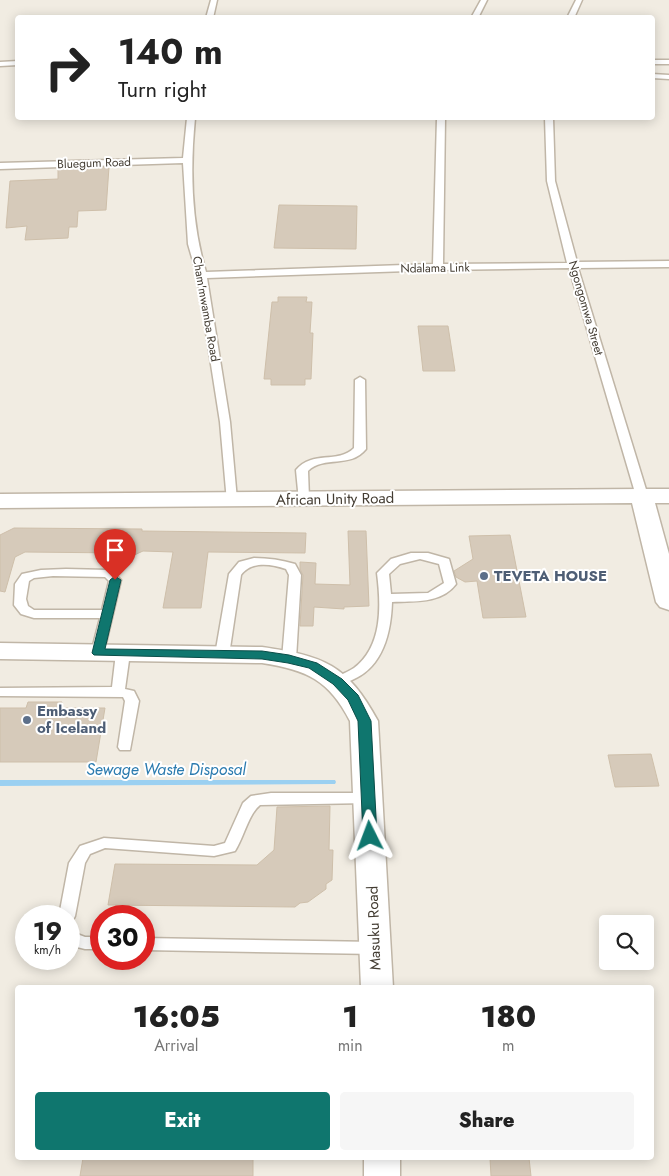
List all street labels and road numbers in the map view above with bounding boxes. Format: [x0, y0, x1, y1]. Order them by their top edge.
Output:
street label: Bluegum Road [57, 153, 131, 173]
street label: Cham'mwamba Road [188, 255, 224, 363]
street label: Ndalama Link [400, 258, 471, 278]
street label: Ngongomwa Street [564, 258, 608, 358]
street label: African Unity Road [276, 487, 394, 511]
street label: Masuku Road [362, 885, 386, 971]

